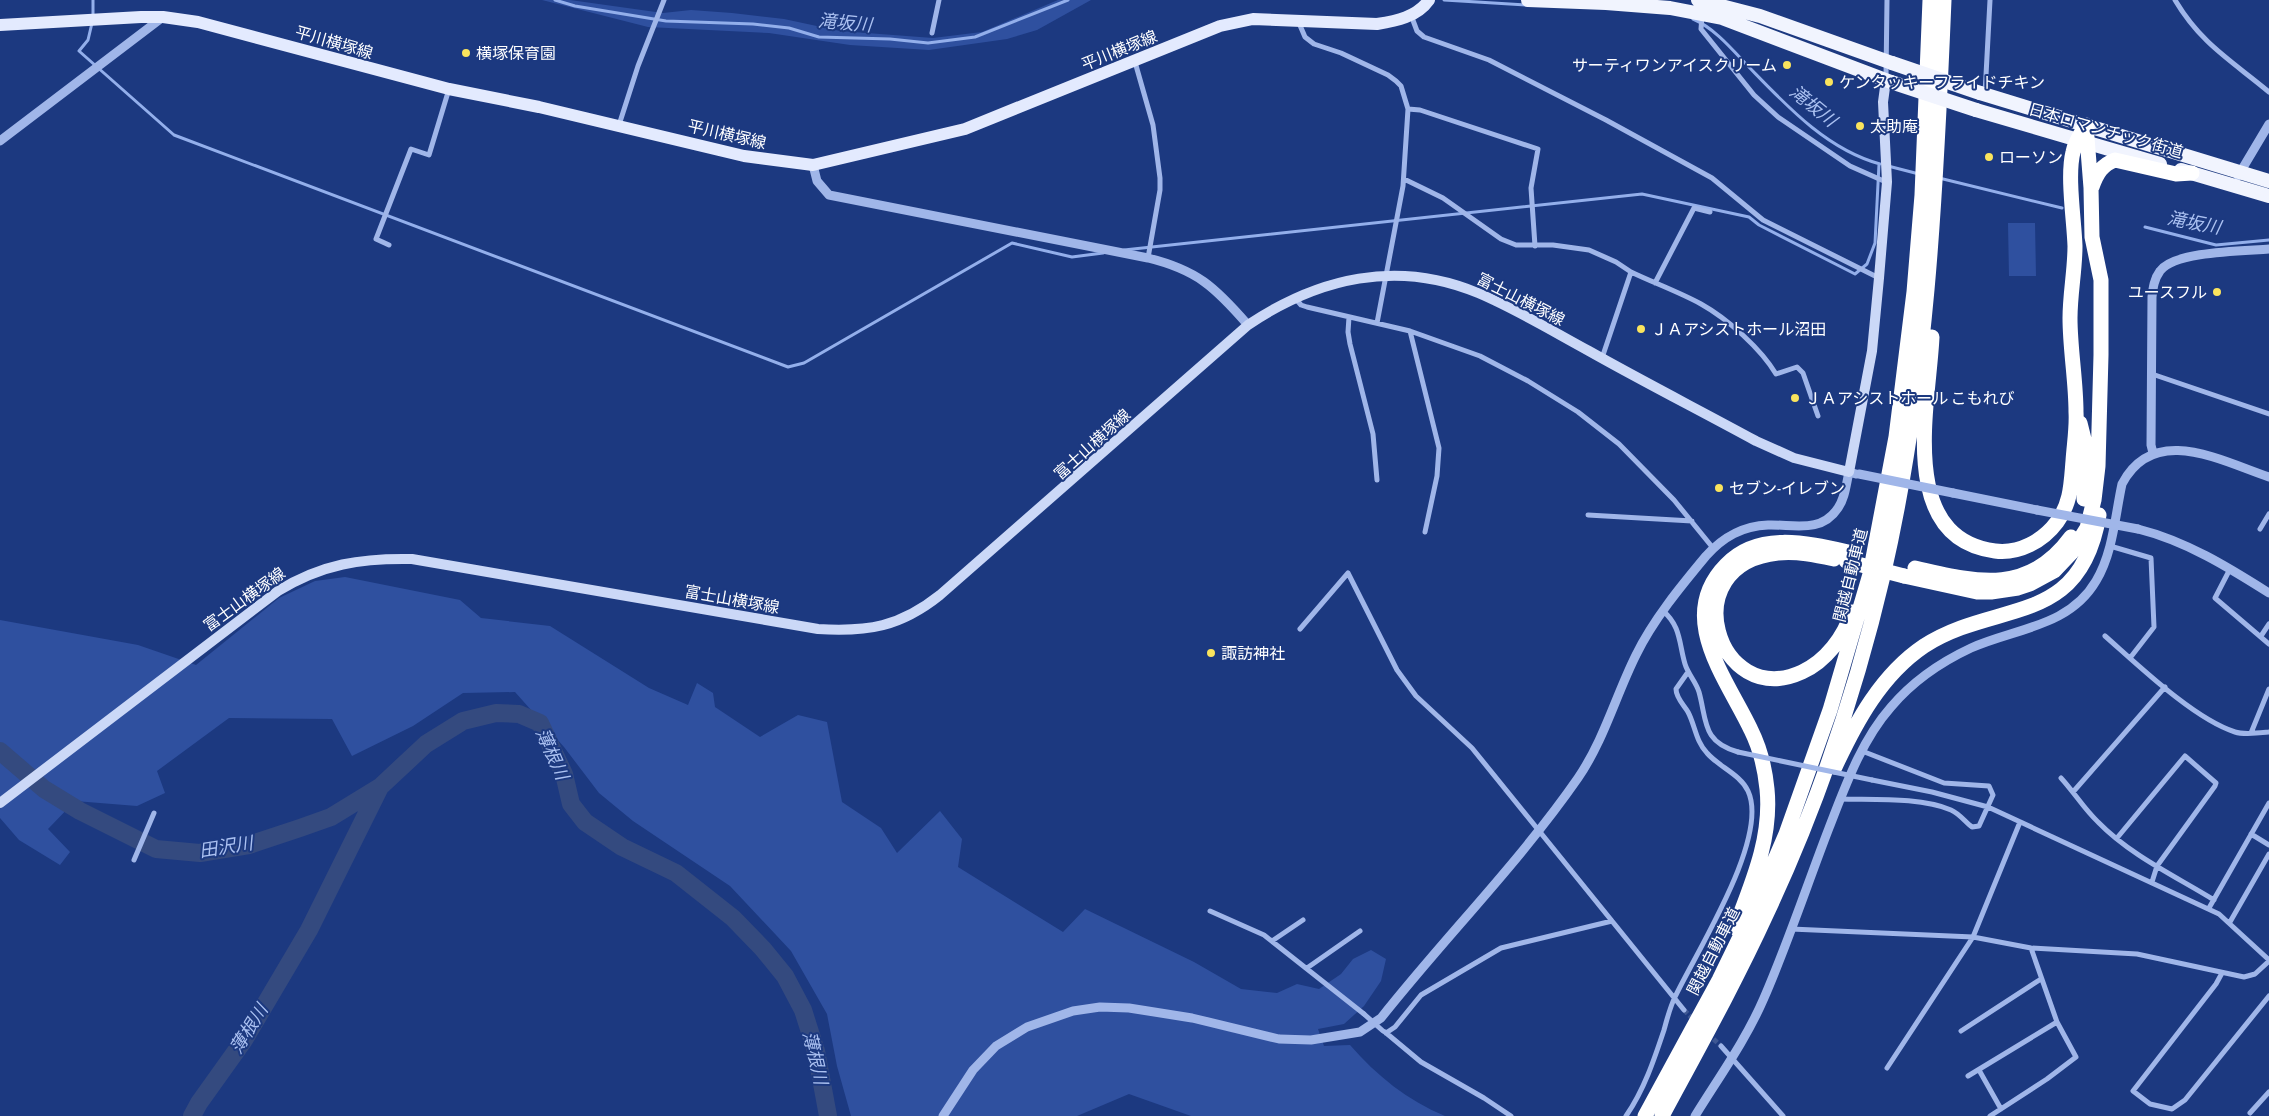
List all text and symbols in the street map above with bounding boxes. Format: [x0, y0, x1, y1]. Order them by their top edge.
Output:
water label: 滝坂川 [817, 10, 875, 35]
street label: 平川横塚線 [293, 22, 375, 62]
street label: 平川横塚線 [1079, 27, 1159, 73]
place label: 横塚保育園 [476, 44, 556, 62]
marker: 横塚保育園 [460, 47, 472, 59]
place label: サーティワンアイスクリーム [1572, 56, 1777, 74]
marker: サーティワンアイスクリーム [1781, 59, 1793, 71]
place label: ケンタッキーフライドチキン [1839, 73, 2045, 91]
marker: ケンタッキーフライドチキン [1823, 76, 1835, 88]
water label: 滝坂川 [1786, 80, 1842, 132]
street label: 日本ロマンチック街道 [2027, 99, 2185, 161]
street label: 平川横塚線 [686, 116, 768, 152]
place label: 太助庵 [1870, 117, 1918, 135]
marker: 太助庵 [1854, 120, 1866, 132]
place label: ローソン [1999, 148, 2063, 166]
marker: ローソン [1983, 151, 1995, 163]
water label: 滝坂川 [2166, 207, 2225, 238]
street label: 富士山横塚線 [1474, 269, 1568, 329]
place label: ユースフル [2128, 283, 2207, 301]
marker: ユースフル [2211, 286, 2223, 298]
place label: ＪＡアシストホール沼田 [1651, 320, 1826, 338]
marker: ＪＡアシストホール沼田 [1635, 323, 1647, 335]
place label: ＪＡアシストホール こもれび [1805, 389, 2015, 407]
marker: ＪＡアシストホール こもれび [1789, 392, 1801, 404]
street label: 富士山横塚線 [1050, 405, 1134, 483]
place label: セブン-イレブン [1729, 479, 1845, 497]
marker: セブン-イレブン [1713, 482, 1725, 494]
street label: 関越自動車道 [1830, 526, 1870, 624]
street label: 富士山横塚線 [200, 564, 288, 634]
street label: 富士山横塚線 [683, 582, 781, 616]
place label: 諏訪神社 [1221, 644, 1285, 662]
marker: 諏訪神社 [1205, 647, 1217, 659]
water label: 薄根川 [532, 725, 574, 785]
water label: 田沢川 [198, 832, 256, 861]
street label: 関越自動車道 [1683, 904, 1743, 998]
water label: 薄根川 [225, 999, 273, 1057]
water label: 薄根川 [799, 1029, 832, 1089]

